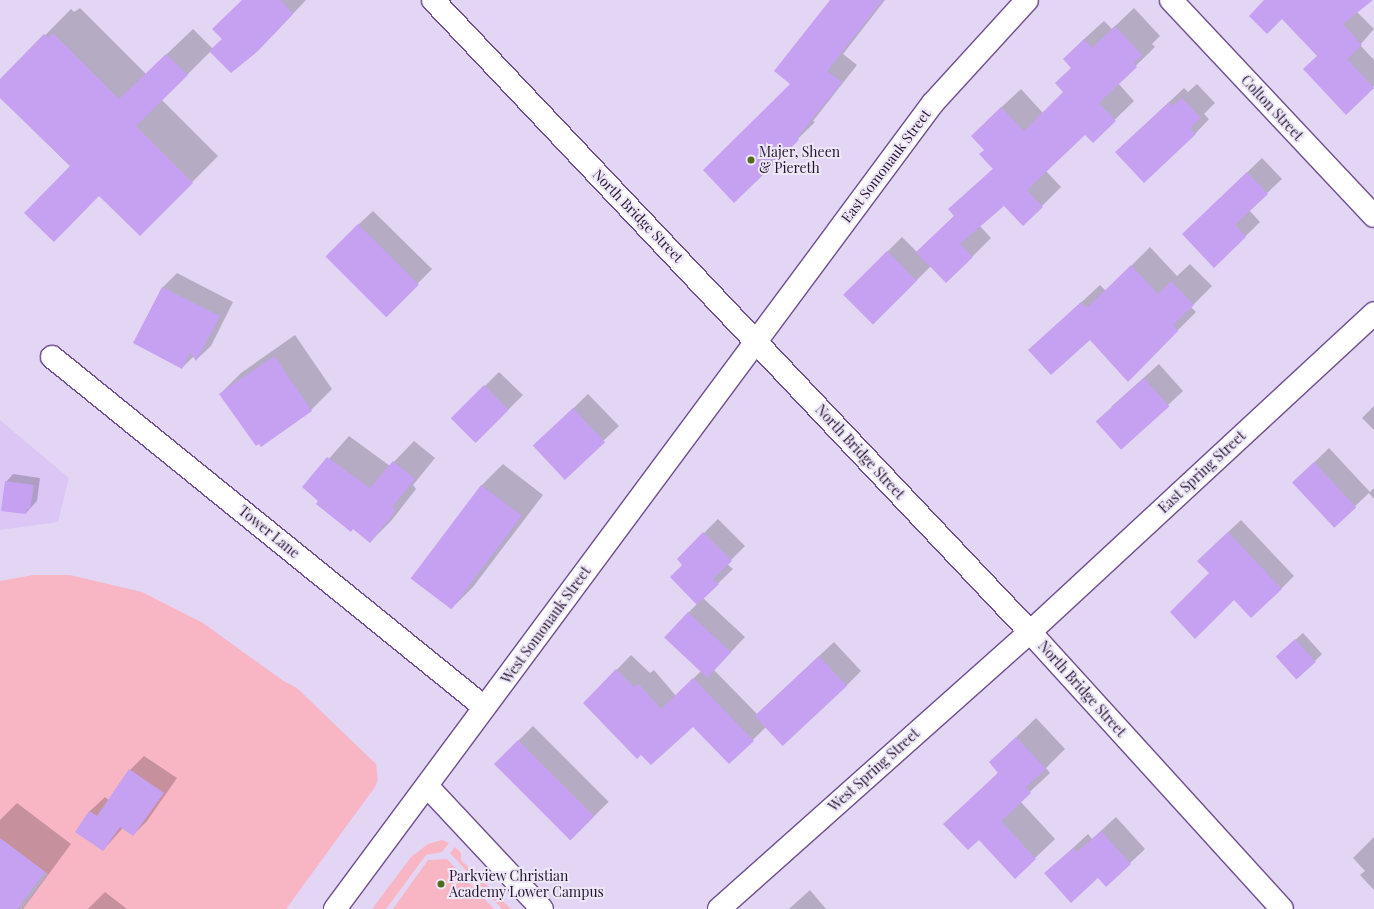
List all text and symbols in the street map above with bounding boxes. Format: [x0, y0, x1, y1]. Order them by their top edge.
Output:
street label: Colton Street [1237, 72, 1307, 144]
street label: East Somonauk Street [838, 106, 934, 226]
place label: Majer, Sheen & Piereth [759, 144, 840, 176]
marker: Majer, Sheen & Piereth [746, 155, 756, 165]
street label: North Bridge Street [589, 166, 687, 266]
street label: North Bridge Street [812, 401, 908, 503]
street label: East Spring Street [1155, 427, 1249, 517]
street label: Tower Lane [235, 502, 303, 562]
street label: West Somonauk Street [498, 563, 594, 687]
street label: North Bridge Street [1035, 638, 1129, 740]
street label: West Spring Street [825, 725, 923, 815]
place label: Parkview Christian Academy Lower Campus [449, 868, 604, 900]
marker: Parkview Christian Academy Lower Campus [436, 879, 446, 889]

